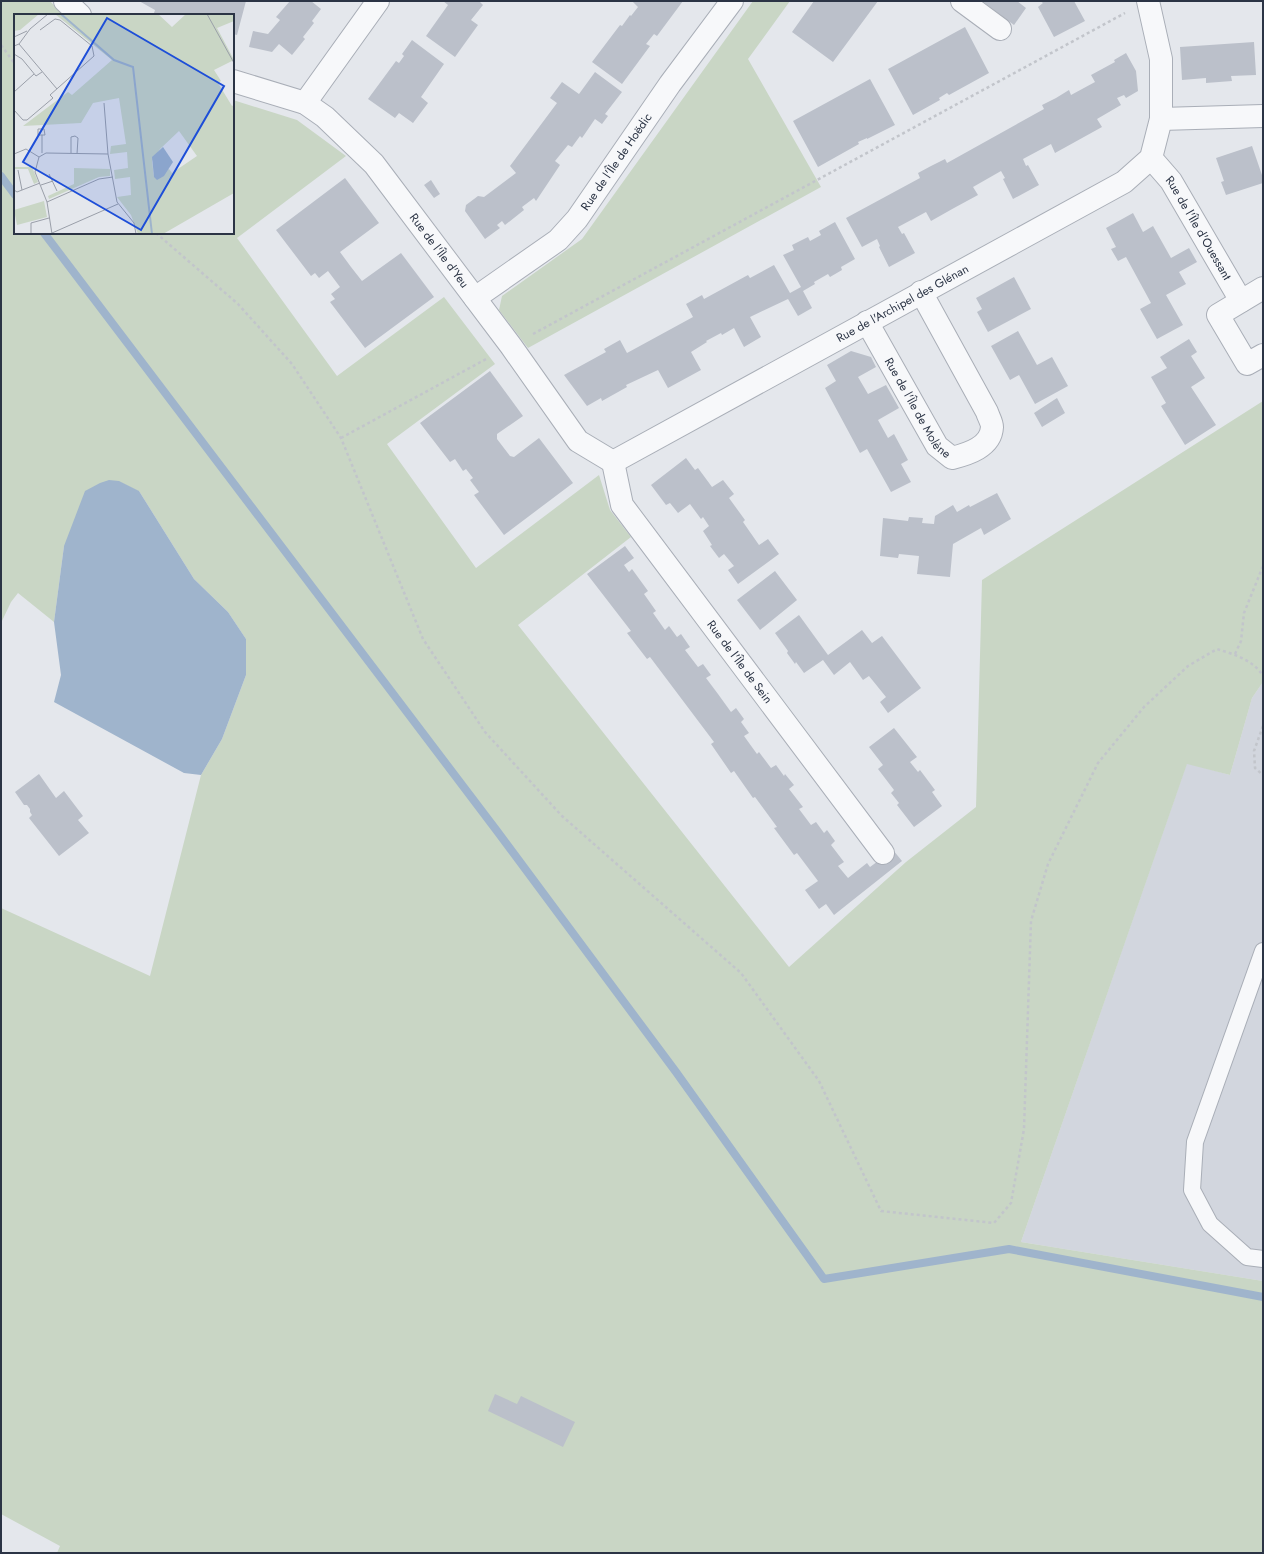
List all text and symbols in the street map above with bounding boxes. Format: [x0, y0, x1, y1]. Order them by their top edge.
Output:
inset map [14, 14, 234, 234]
street label: Rue de l'Île de Hoëdic [576, 109, 657, 214]
street label: Rue de l'Île d'Ouessant [1161, 172, 1236, 284]
street label: Rue de l'Île d'Yeu [405, 209, 473, 292]
street label: Rue de l'Archipel des Glénan [833, 260, 972, 347]
street label: Rue de l'Île de Molène [880, 354, 955, 463]
street label: Rue de l'Île de Sein [702, 616, 777, 707]

